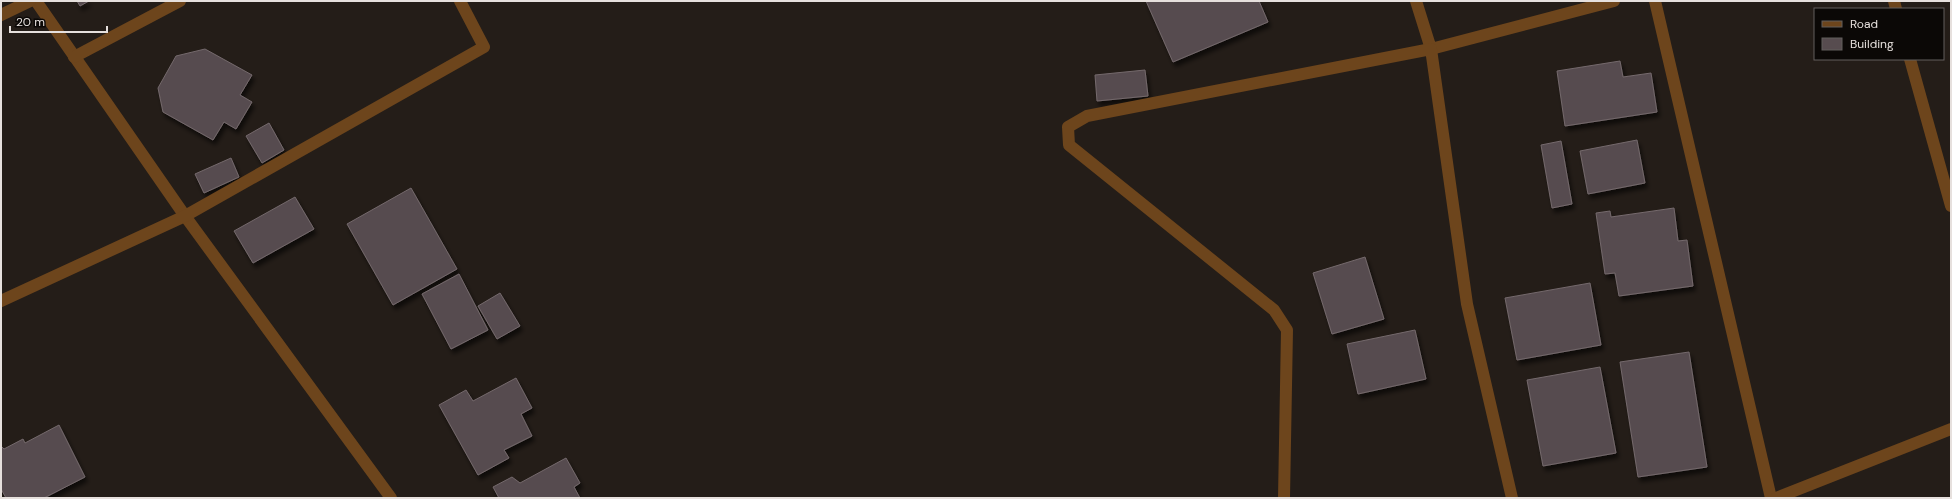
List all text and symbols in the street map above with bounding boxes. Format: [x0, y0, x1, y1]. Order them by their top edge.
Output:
scale bar [10, 8, 107, 34]
legend [1814, 8, 1944, 60]
text: 20 m [16, 14, 45, 30]
text: Road [1850, 16, 1878, 32]
text: Building [1850, 36, 1894, 52]

